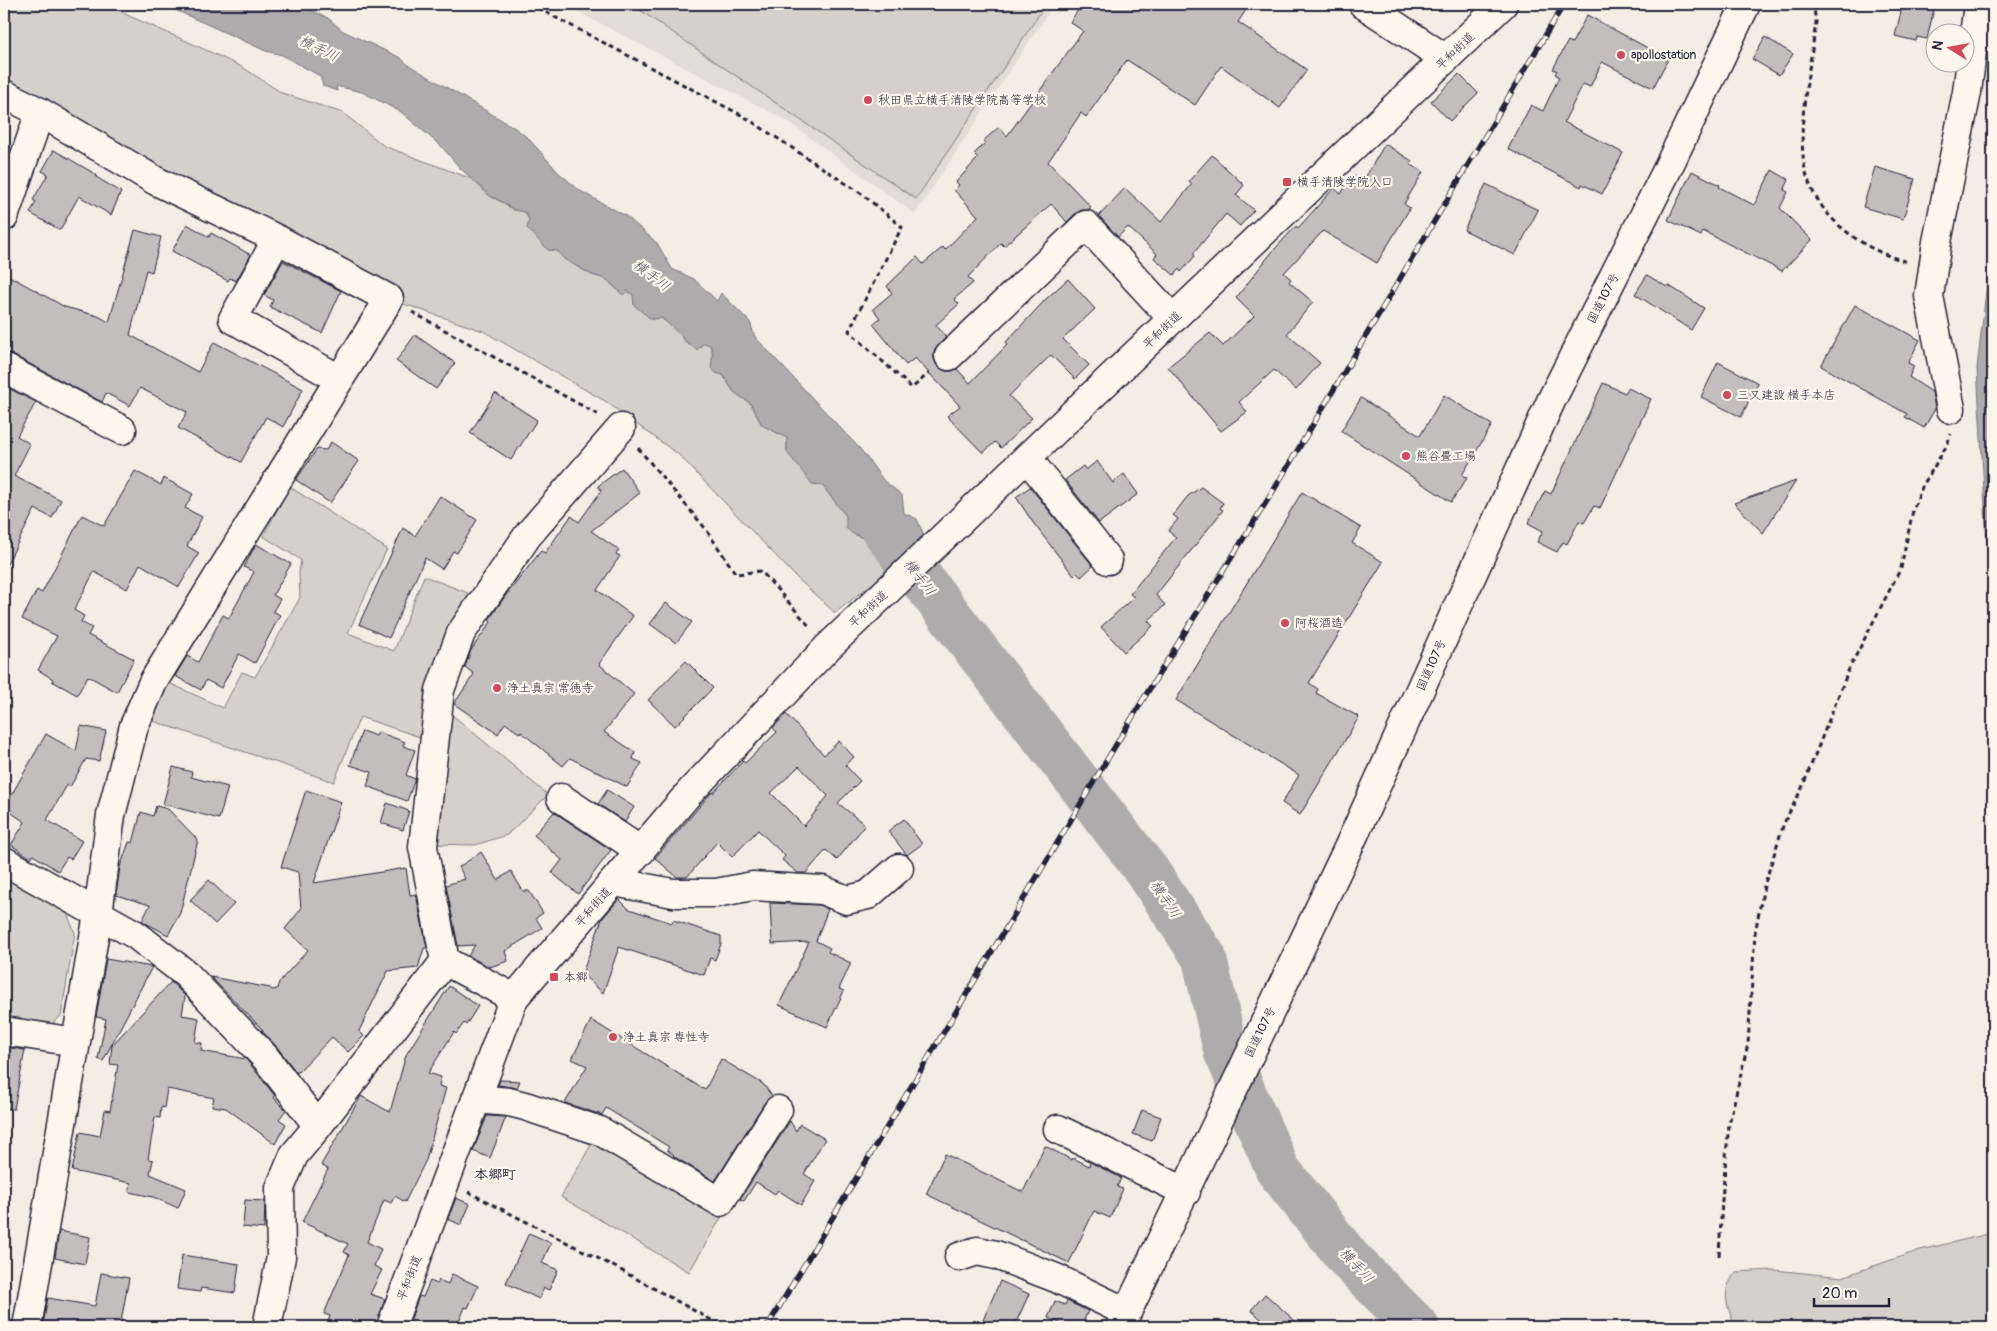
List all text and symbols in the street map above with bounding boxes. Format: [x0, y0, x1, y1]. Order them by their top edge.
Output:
north arrow [1924, 22, 1974, 72]
street label: 平和街道 [1433, 29, 1478, 73]
water label: 横手川 [296, 32, 341, 65]
text: N [1928, 39, 1947, 52]
place label: apollostation [1631, 48, 1697, 63]
marker: apollostation [1615, 49, 1627, 61]
place label: 秋田県立横手清陵学院高等学校 [878, 93, 1046, 108]
marker: 秋田県立横手清陵学院高等学校 [862, 94, 874, 106]
place label: 横手清陵学院入口 [1297, 175, 1393, 190]
marker: 横手清陵学院入口 [1281, 176, 1293, 188]
water label: 横手川 [630, 256, 674, 295]
street label: 国道107号 [1584, 270, 1623, 326]
street label: 平和街道 [1140, 308, 1185, 352]
place label: 三又建設 横手本店 [1737, 388, 1836, 403]
marker: 三又建設 横手本店 [1721, 389, 1733, 401]
place label: 熊谷畳工場 [1416, 449, 1476, 464]
marker: 熊谷畳工場 [1400, 450, 1412, 462]
water label: 横手川 [900, 556, 939, 599]
street label: 平和街道 [846, 588, 891, 631]
place label: 阿桜酒造 [1295, 616, 1343, 631]
marker: 阿桜酒造 [1279, 617, 1291, 629]
street label: 国道107号 [1413, 637, 1450, 693]
place label: 浄土真宗 常徳寺 [507, 681, 594, 696]
marker: 浄土真宗 常徳寺 [491, 682, 503, 694]
water label: 横手川 [1147, 877, 1184, 921]
street label: 平和街道 [572, 884, 615, 930]
place label: 本郷 [564, 970, 588, 985]
marker: 本郷 [548, 971, 560, 983]
street label: 国道107号 [1242, 1004, 1279, 1060]
place label: 浄土真宗 専性寺 [623, 1030, 710, 1045]
marker: 浄土真宗 専性寺 [607, 1031, 619, 1043]
district label: 本郷町 [474, 1166, 516, 1183]
water label: 横手川 [1336, 1244, 1377, 1286]
street label: 平和街道 [394, 1253, 425, 1303]
scale bar [1814, 1276, 1890, 1308]
text: 20 m [1822, 1284, 1857, 1303]

